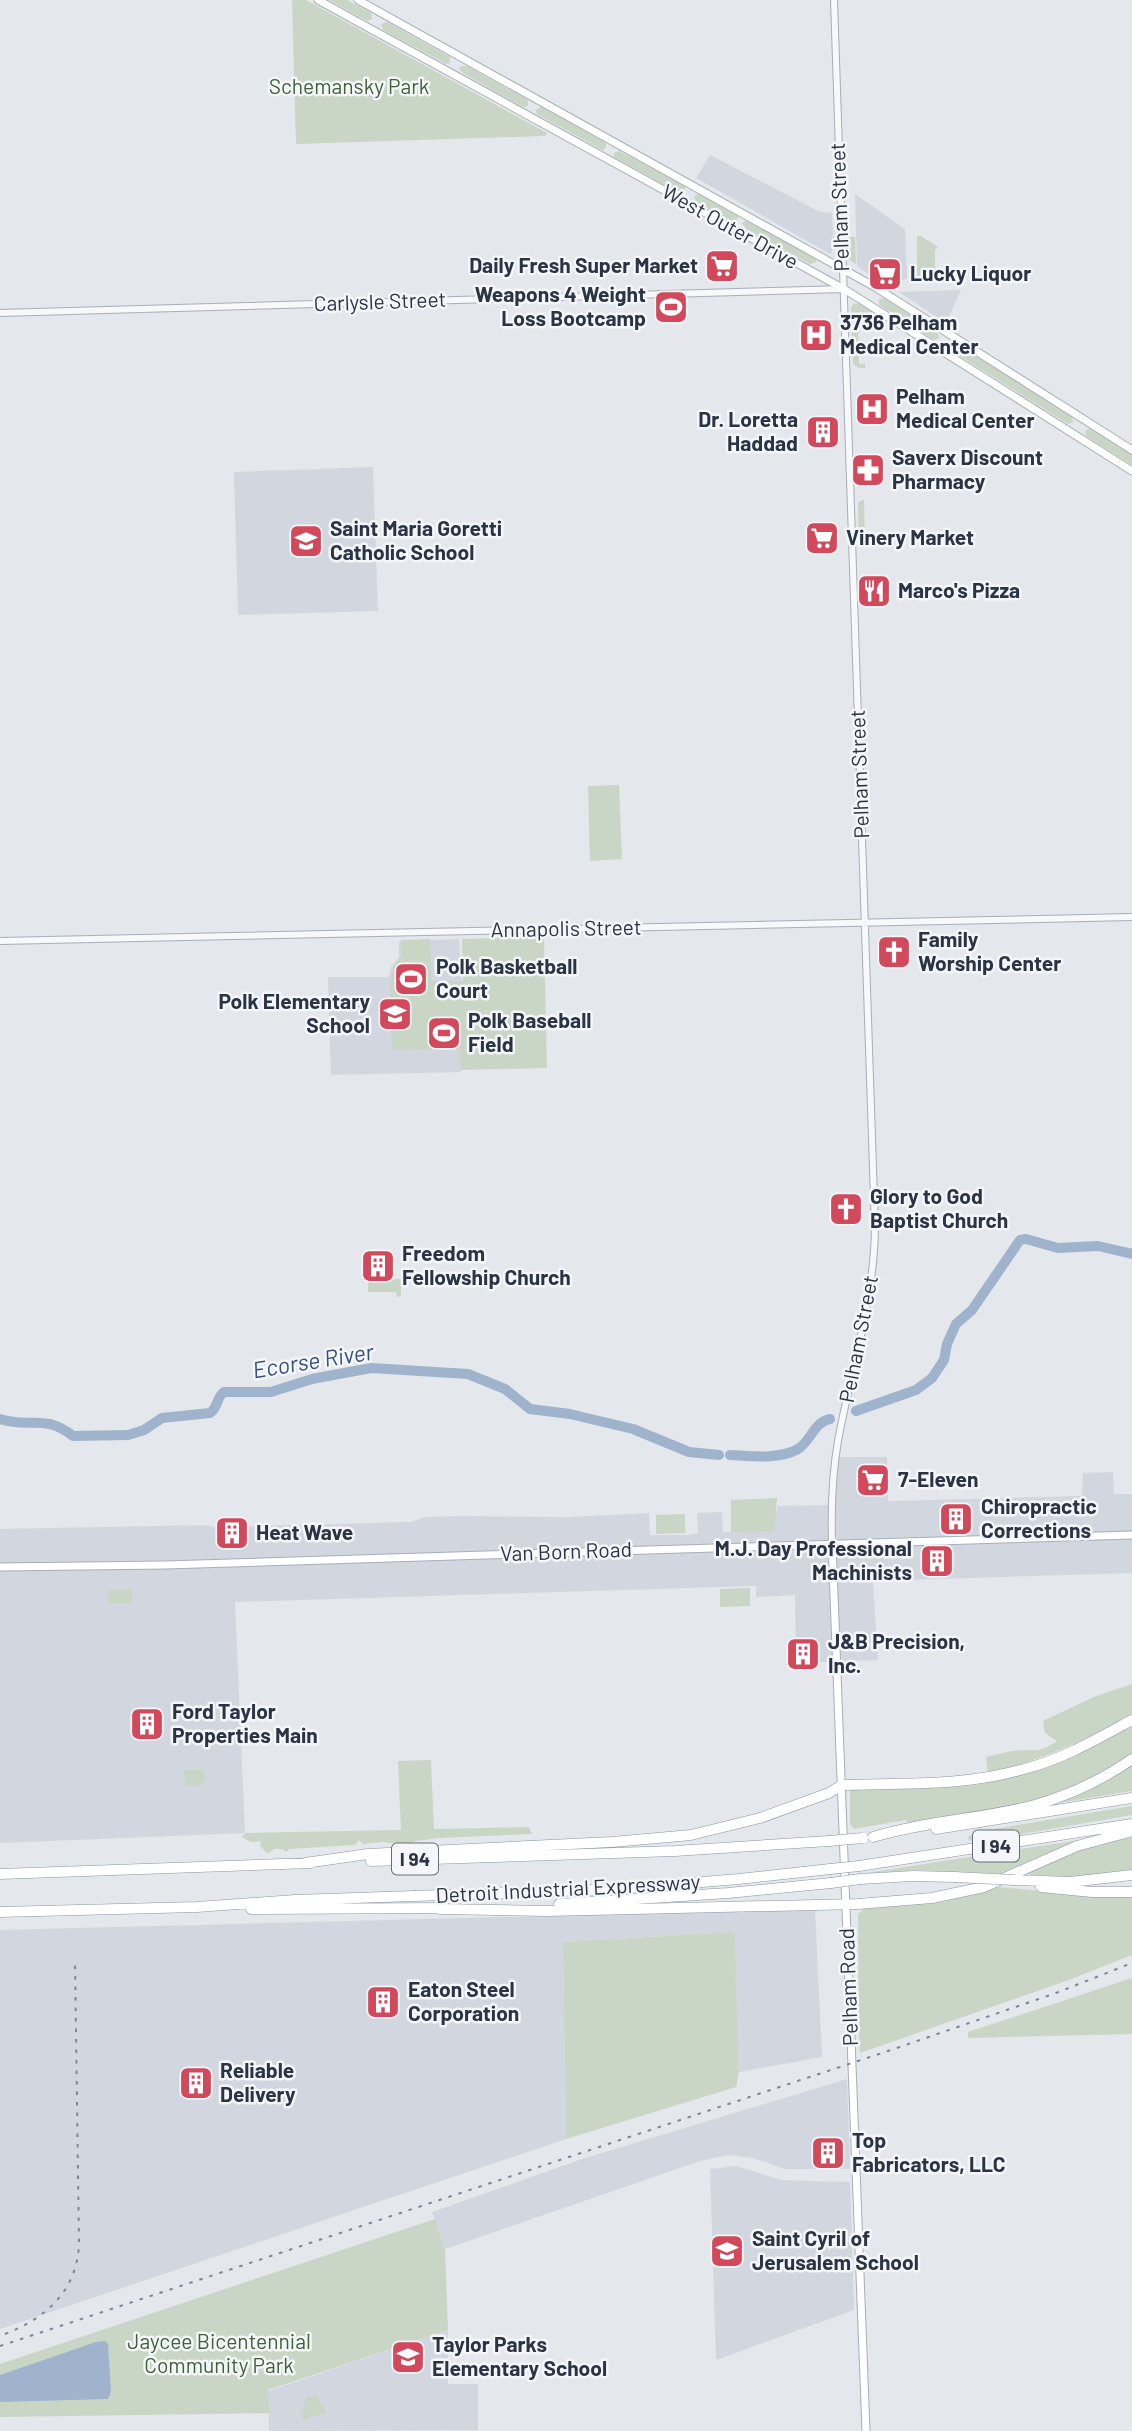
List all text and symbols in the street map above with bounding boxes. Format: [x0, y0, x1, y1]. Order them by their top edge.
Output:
park label: Schemansky Park [269, 73, 429, 98]
street label: Pelham Street [824, 142, 853, 272]
street label: West Outer Drive [658, 178, 803, 273]
supermarket icon: Daily Fresh Super Market [703, 247, 741, 285]
place label: Daily Fresh Super Market [469, 252, 698, 277]
supermarket icon: Lucky Liquor [866, 255, 904, 293]
place label: Lucky Liquor [910, 260, 1031, 285]
place label: Weapons 4 Weight Loss Bootcamp [475, 281, 646, 330]
street label: Carlysle Street [313, 286, 447, 315]
sports icon: Weapons 4 Weight Loss Bootcamp [652, 288, 690, 326]
place label: 3736 Pelham Medical Center [840, 309, 978, 358]
hospital icon: 3736 Pelham Medical Center [797, 316, 835, 354]
place label: Pelham Medical Center [896, 383, 1034, 432]
hospital icon: Pelham Medical Center [853, 390, 891, 428]
place label: Dr. Loretta Haddad [698, 406, 798, 455]
building icon: Dr. Loretta Haddad [804, 413, 842, 451]
place label: Saverx Discount Pharmacy [892, 444, 1043, 493]
pharmacy icon: Saverx Discount Pharmacy [849, 451, 887, 489]
place label: Saint Maria Goretti Catholic School [330, 515, 502, 564]
supermarket icon: Vinery Market [803, 519, 841, 557]
school or university icon: Saint Maria Goretti Catholic School [287, 522, 325, 560]
place label: Vinery Market [846, 524, 974, 549]
restaurant icon: Marco's Pizza [855, 572, 893, 610]
place label: Marco's Pizza [898, 577, 1020, 602]
street label: Pelham Street [844, 709, 873, 839]
street label: Annapolis Street [490, 914, 642, 941]
place label: Family Worship Center [918, 926, 1061, 975]
church icon: Family Worship Center [875, 933, 913, 971]
place label: Polk Basketball Court [436, 953, 577, 1002]
sports icon: Polk Basketball Court [392, 960, 430, 998]
place label: Polk Elementary School [219, 988, 370, 1037]
school or university icon: Polk Elementary School [376, 995, 414, 1033]
place label: Polk Baseball Field [468, 1007, 591, 1056]
sports icon: Polk Baseball Field [425, 1014, 463, 1052]
place label: Glory to God Baptist Church [870, 1183, 1008, 1232]
church icon: Glory to God Baptist Church [827, 1190, 865, 1228]
place label: Freedom Fellowship Church [402, 1240, 571, 1289]
building icon: Freedom Fellowship Church [359, 1247, 397, 1285]
street label: Pelham Street [833, 1273, 882, 1404]
water label: Ecorse River [250, 1337, 376, 1383]
supermarket icon: 7-Eleven [854, 1461, 892, 1499]
place label: 7-Eleven [898, 1466, 978, 1491]
place label: Chiropractic Corrections [981, 1493, 1097, 1542]
building icon: Chiropractic Corrections [937, 1500, 975, 1538]
building icon: Heat Wave [213, 1514, 251, 1552]
place label: Heat Wave [256, 1519, 353, 1544]
place label: M.J. Day Professional Machinists [715, 1535, 912, 1584]
street label: Van Born Road [500, 1536, 632, 1565]
building icon: M.J. Day Professional Machinists [918, 1542, 956, 1580]
place label: J&B Precision, Inc. [828, 1628, 965, 1677]
building icon: J&B Precision, Inc. [784, 1635, 822, 1673]
place label: Ford Taylor Properties Main [172, 1698, 318, 1747]
building icon: Ford Taylor Properties Main [128, 1705, 166, 1743]
road number: I 94 [973, 1830, 1019, 1862]
road number: I 94 [392, 1843, 438, 1874]
street label: Detroit Industrial Expressway [435, 1868, 701, 1907]
street label: Pelham Road [833, 1928, 862, 2047]
place label: Eaton Steel Corporation [408, 1976, 519, 2025]
building icon: Eaton Steel Corporation [364, 1983, 402, 2021]
place label: Reliable Delivery [220, 2057, 296, 2106]
building icon: Reliable Delivery [177, 2064, 215, 2102]
place label: Top Fabricators, LLC [852, 2127, 1006, 2176]
building icon: Top Fabricators, LLC [809, 2134, 847, 2172]
place label: Saint Cyril of Jerusalem School [752, 2225, 919, 2274]
school or university icon: Saint Cyril of Jerusalem School [708, 2232, 746, 2270]
park label: Jaycee Bicentennial Community Park [127, 2328, 311, 2377]
place label: Taylor Parks Elementary School [432, 2331, 607, 2380]
school or university icon: Taylor Parks Elementary School [389, 2338, 427, 2376]

